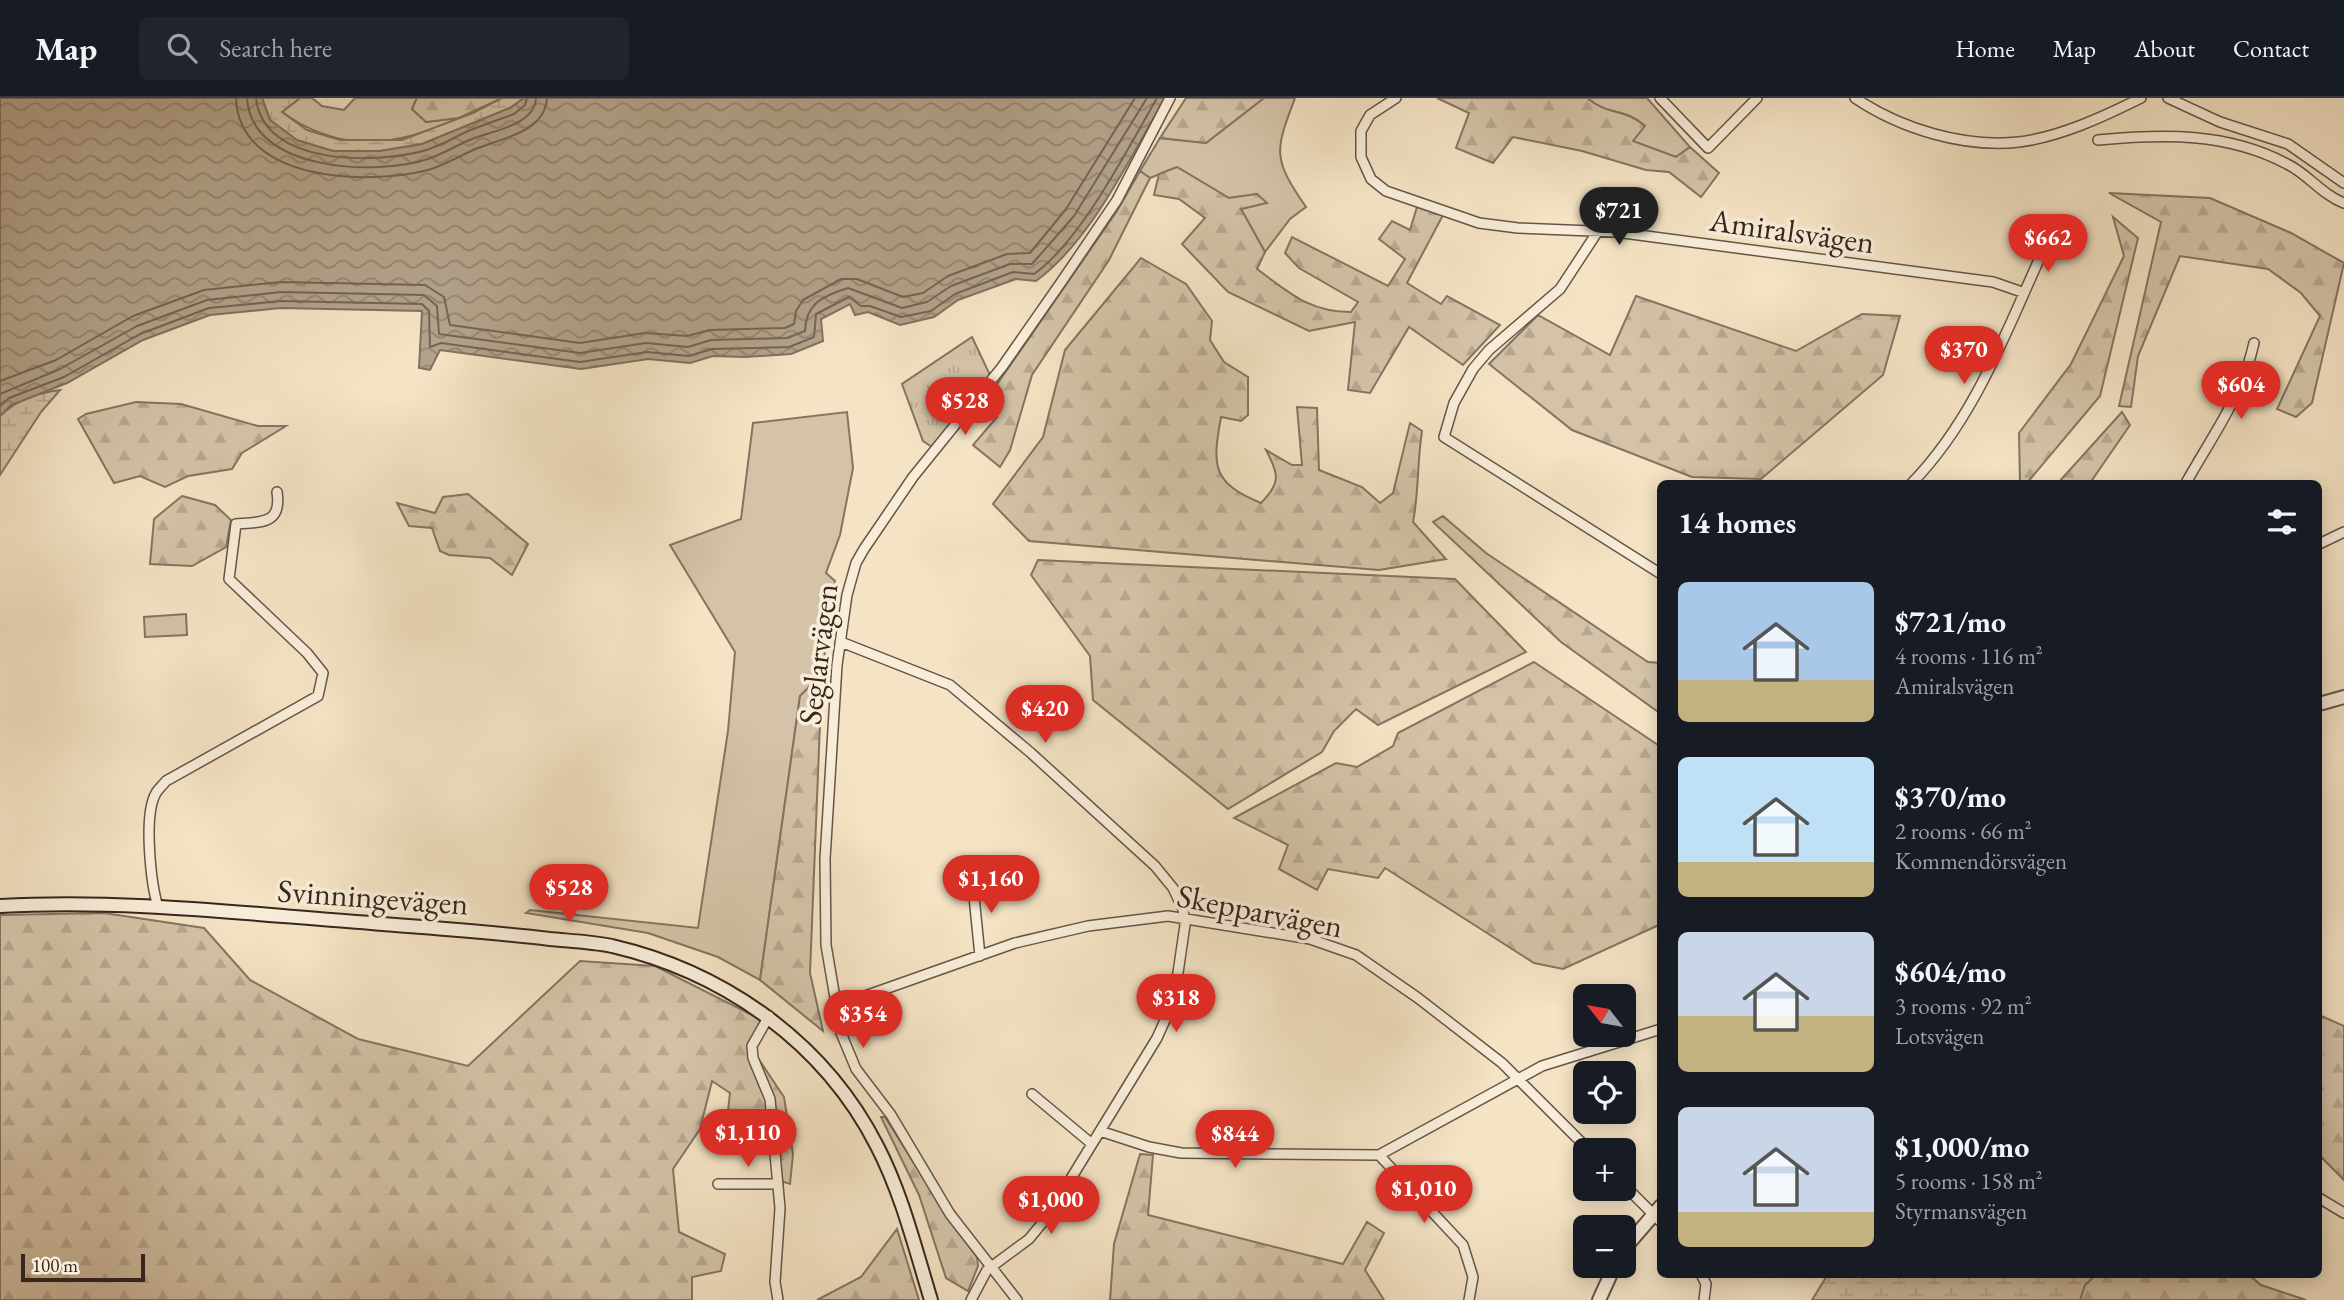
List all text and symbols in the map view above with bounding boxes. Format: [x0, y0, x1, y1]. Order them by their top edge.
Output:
search box [139, 17, 629, 80]
text: Map [35, 27, 97, 70]
icon: search [163, 29, 201, 67]
text: Search here [219, 31, 332, 65]
text: Home [1955, 33, 2015, 64]
text: Map [2053, 33, 2096, 64]
text: About [2134, 33, 2195, 64]
text: Contact [2233, 33, 2309, 64]
pin: $721 [1578, 188, 1660, 247]
text: $721 [1595, 195, 1643, 225]
street label: Amiralsvägen [1706, 199, 1877, 263]
pin: $662 [2007, 214, 2089, 274]
text: $662 [2024, 222, 2072, 252]
pin: $370 [1923, 327, 2005, 386]
text: $370 [1940, 334, 1988, 364]
pin: $604 [2200, 362, 2282, 421]
text: $604 [2217, 369, 2265, 399]
pin: $528 [924, 378, 1006, 437]
text: $528 [941, 385, 989, 415]
text: 14 homes [1678, 503, 1796, 542]
icon: filters [2263, 503, 2301, 541]
street label: Seglarvägen [789, 581, 848, 727]
text: $721/mo [1895, 602, 2006, 641]
icon: home [1734, 610, 1818, 694]
text: 4 rooms · 116 m² [1895, 641, 2043, 671]
text: Amiralsvägen [1895, 671, 2014, 701]
pin: $420 [1004, 686, 1086, 745]
text: $420 [1021, 693, 1069, 723]
text: $370/mo [1895, 777, 2006, 816]
icon: home [1734, 785, 1818, 869]
text: 2 rooms · 66 m² [1895, 816, 2032, 846]
text: Kommendörsvägen [1895, 846, 2067, 876]
pin: $1,160 [934, 856, 1048, 915]
text: $1,160 [959, 863, 1023, 893]
pin: $528 [528, 864, 610, 924]
street label: Svinningevägen [276, 869, 470, 925]
text: $528 [545, 872, 593, 902]
street label: Skepparvägen [1174, 874, 1347, 948]
text: $604/mo [1895, 952, 2006, 991]
icon: home [1734, 960, 1818, 1044]
pin: $318 [1135, 974, 1217, 1034]
text: $318 [1152, 982, 1200, 1012]
north arrow [1573, 984, 1636, 1046]
map controls [1573, 984, 1636, 1278]
pin: $354 [822, 990, 904, 1050]
text: 3 rooms · 92 m² [1895, 991, 2032, 1021]
text: $354 [839, 998, 887, 1028]
text: Lotsvägen [1895, 1021, 1985, 1051]
button: locate [1573, 1061, 1636, 1124]
pin: $1,110 [691, 1110, 805, 1169]
pin: $844 [1194, 1110, 1276, 1170]
text: $1,110 [716, 1117, 780, 1147]
text: $844 [1211, 1118, 1259, 1148]
text: $1,000/mo [1895, 1127, 2029, 1166]
icon: home [1734, 1135, 1818, 1219]
button: + [1573, 1138, 1636, 1201]
pin: $1,010 [1367, 1166, 1481, 1225]
text: 5 rooms · 158 m² [1895, 1166, 2043, 1196]
text: $1,010 [1392, 1173, 1456, 1203]
pin: $1,000 [994, 1176, 1108, 1236]
text: $1,000 [1019, 1184, 1083, 1214]
text: Styrmansvägen [1895, 1196, 2027, 1226]
button: − [1573, 1215, 1636, 1278]
scale bar [21, 1251, 145, 1283]
text: 100 m [32, 1253, 78, 1278]

